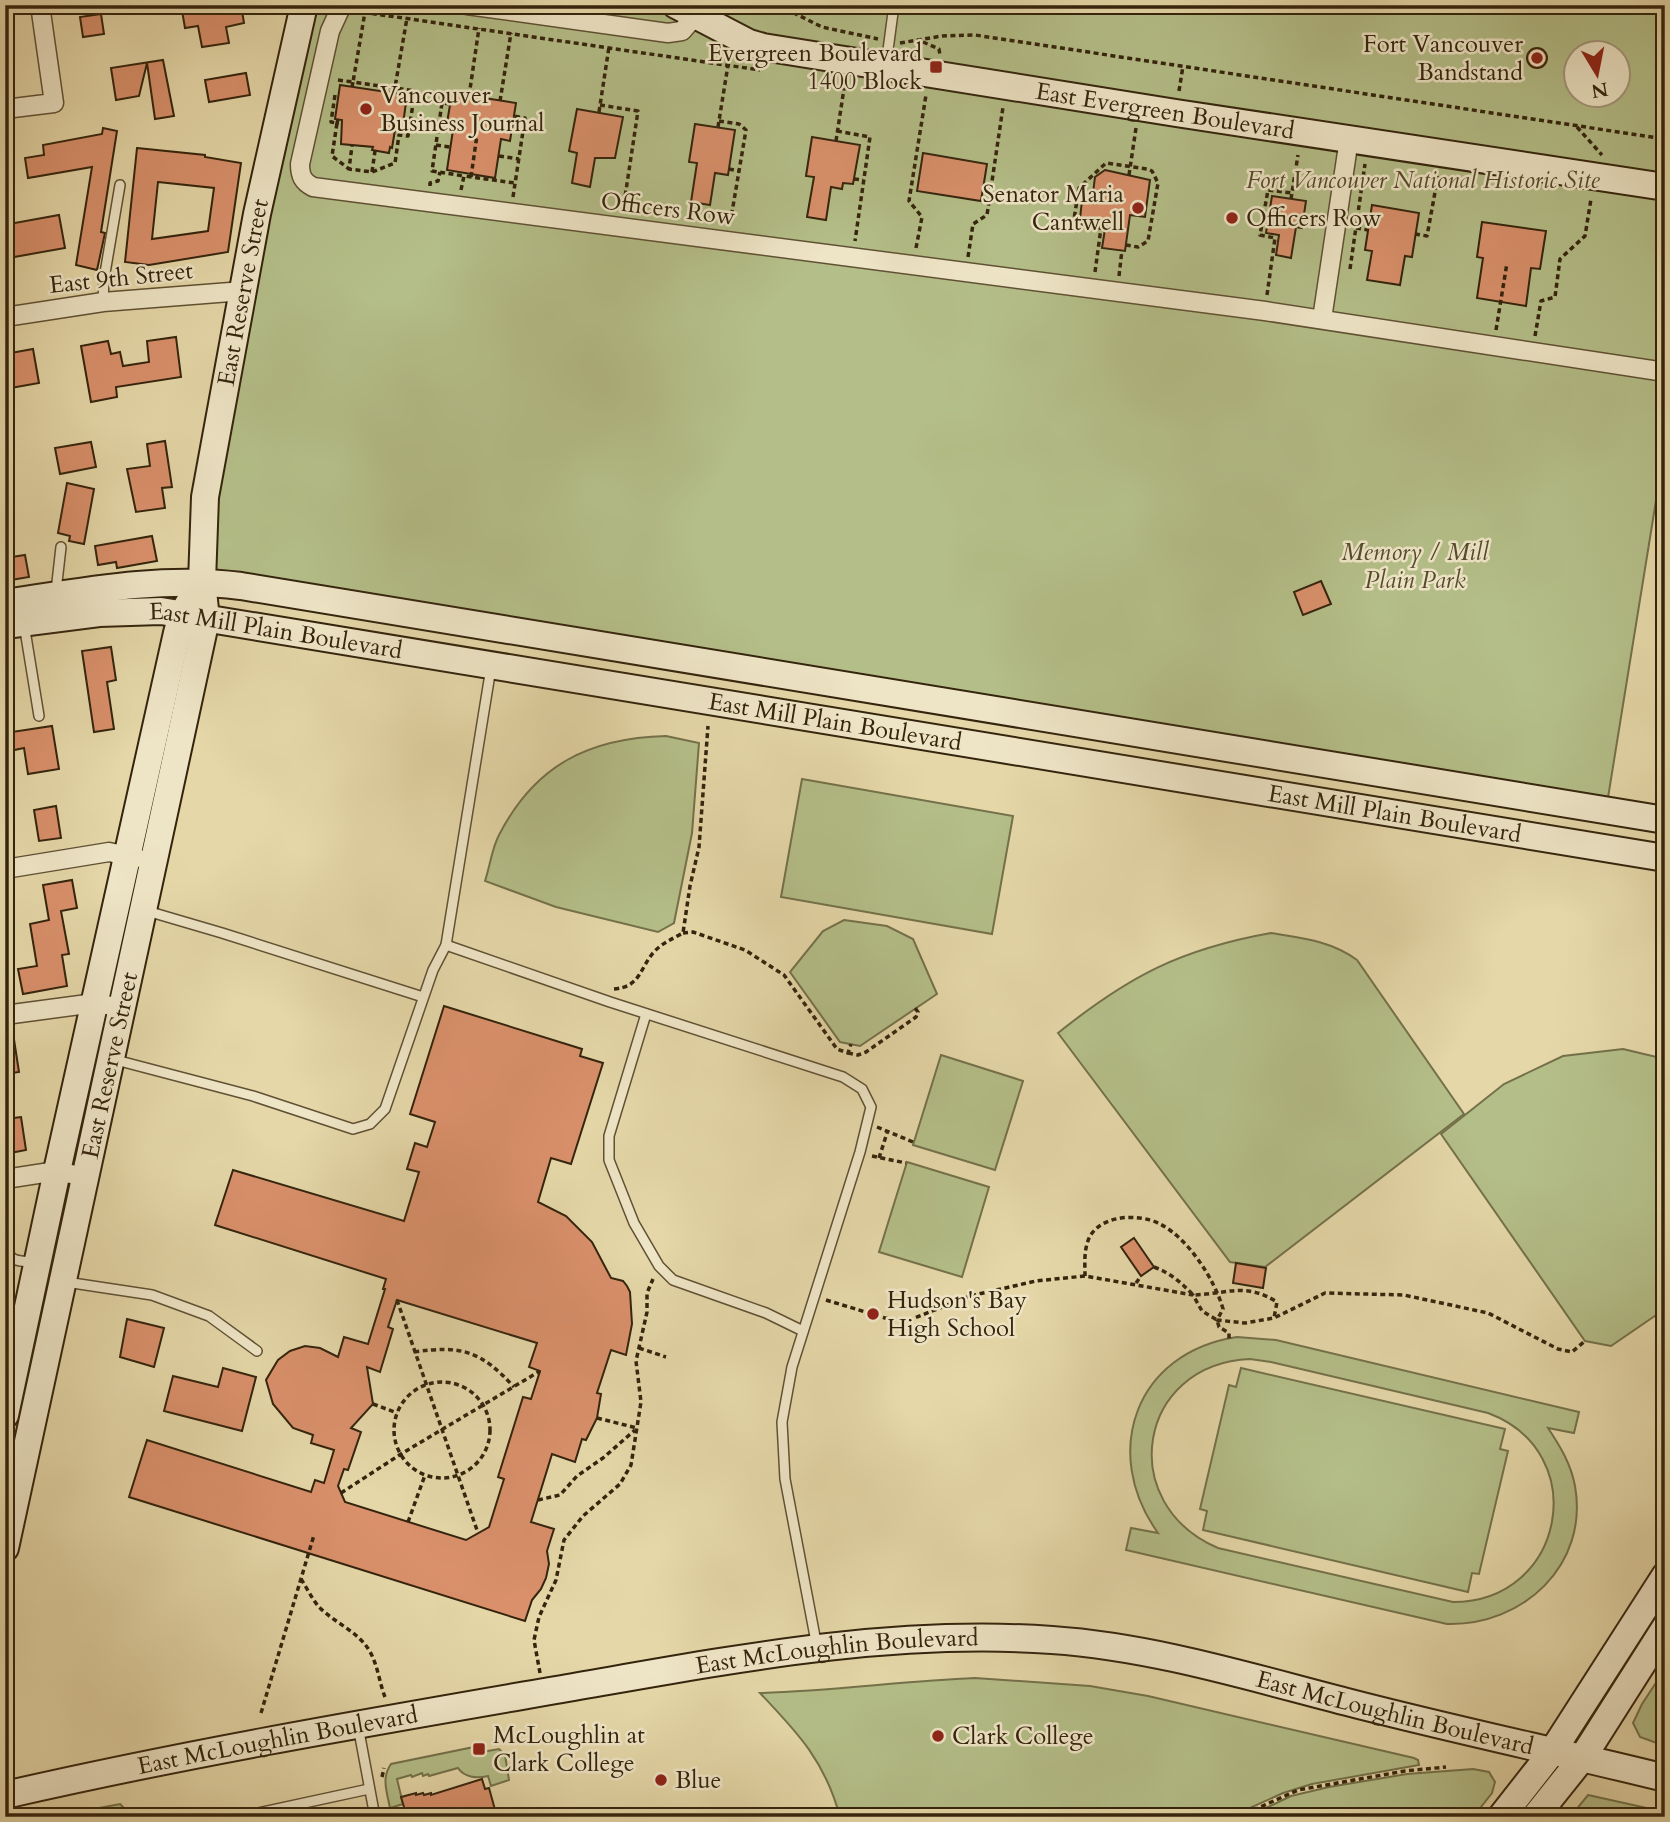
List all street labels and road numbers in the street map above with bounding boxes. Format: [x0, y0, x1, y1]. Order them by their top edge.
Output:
street label: East Evergreen Boulevard [1033, 74, 1297, 147]
street label: Officers Row [599, 184, 737, 234]
street label: East Reserve Street [209, 195, 277, 389]
street label: East 9th Street [47, 254, 195, 302]
street label: East Mill Plain Boulevard [148, 594, 405, 667]
street label: East Mill Plain Boulevard [706, 685, 965, 759]
street label: East Mill Plain Boulevard [1266, 777, 1524, 851]
street label: East Reserve Street [73, 969, 146, 1161]
street label: East McLoughlin Boulevard [693, 1621, 979, 1682]
street label: East McLoughlin Boulevard [1253, 1662, 1537, 1763]
street label: East McLoughlin Boulevard [134, 1698, 420, 1782]

